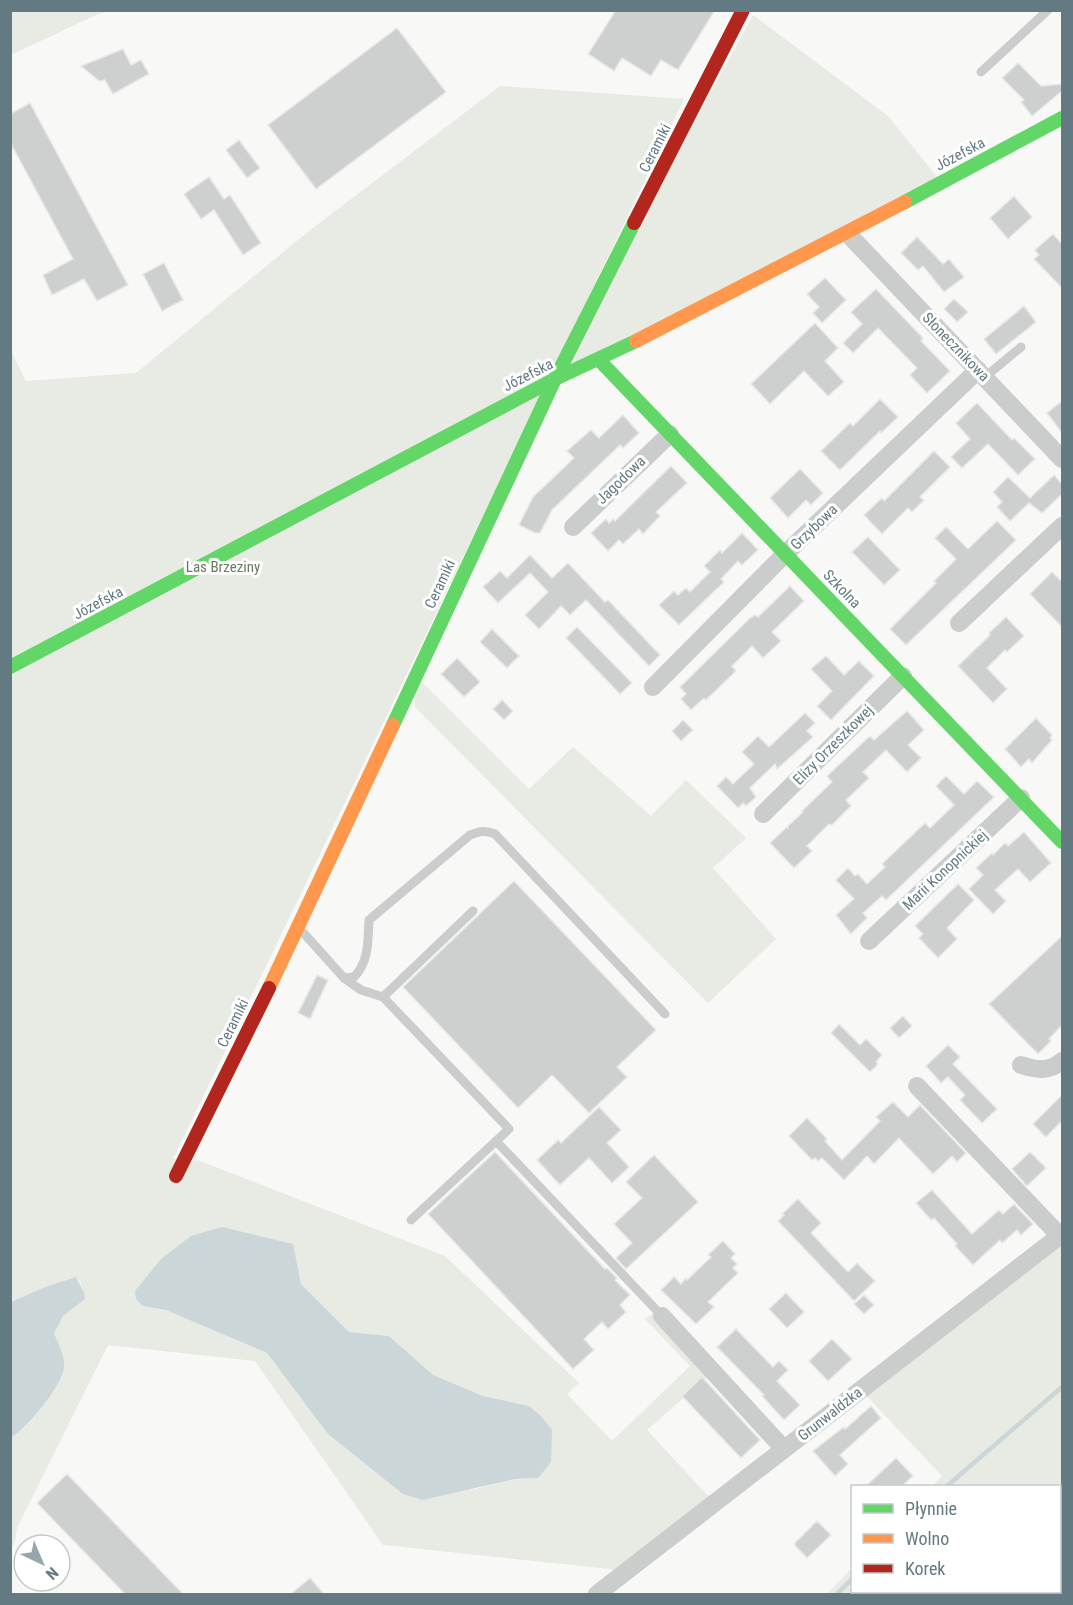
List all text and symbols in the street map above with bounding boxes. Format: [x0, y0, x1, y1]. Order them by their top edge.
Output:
street label: Ceramiki [635, 121, 675, 175]
street label: Józefska [932, 133, 988, 175]
street label: Słonecznikowa [919, 309, 993, 385]
street label: Józefska [500, 355, 556, 395]
street label: Jagodowa [593, 452, 649, 508]
street label: Grzybowa [787, 500, 841, 554]
street label: Ceramiki [421, 557, 459, 611]
park label: Las Brzeziny [186, 558, 260, 576]
street label: Szkolna [819, 566, 865, 612]
street label: Józefska [70, 582, 126, 624]
street label: Elizy Orzeszkowej [789, 701, 877, 789]
street label: Marii Konopnickiej [899, 826, 991, 914]
street label: Ceramiki [214, 996, 252, 1050]
street label: Grunwaldzka [794, 1383, 866, 1445]
legend [851, 1485, 1061, 1593]
text: Płynnie [905, 1498, 957, 1519]
text: Wolno [905, 1528, 949, 1549]
north arrow [12, 1533, 72, 1593]
text: Korek [905, 1558, 945, 1579]
text: N [42, 1563, 62, 1584]

